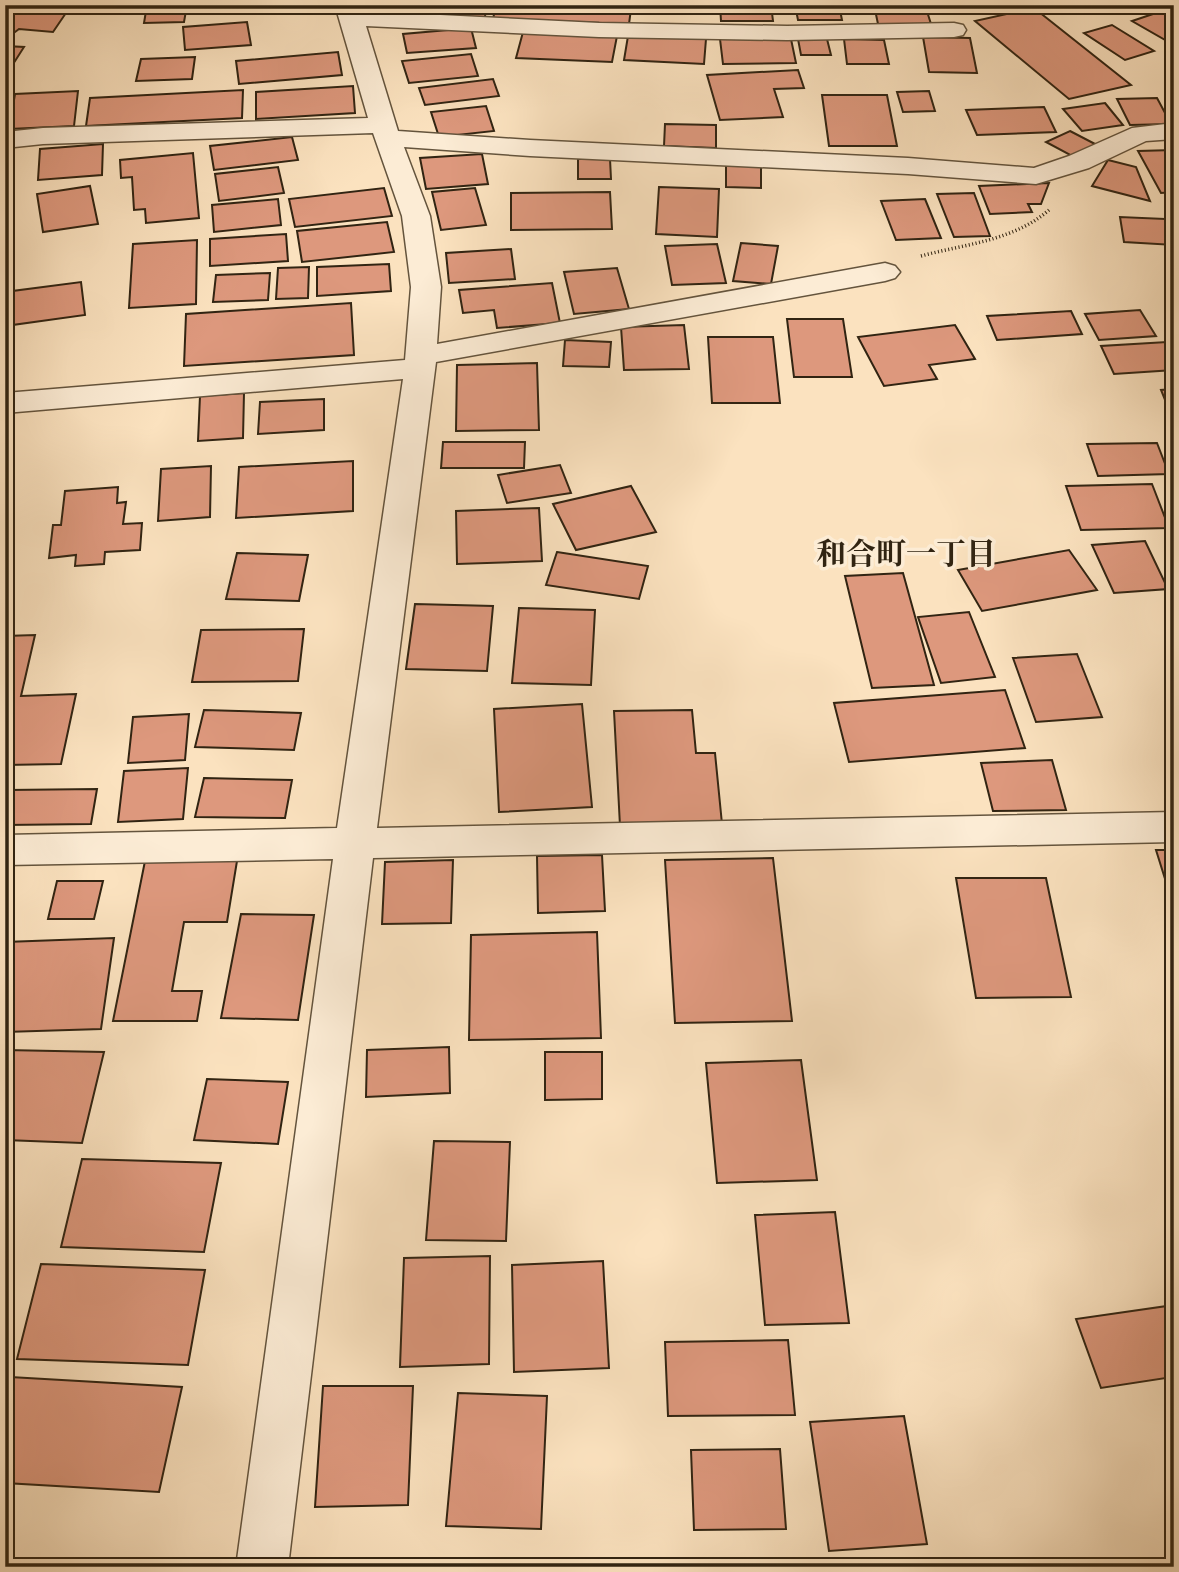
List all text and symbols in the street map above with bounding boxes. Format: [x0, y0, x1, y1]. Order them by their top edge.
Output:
district label: 和合町一丁目 [816, 536, 996, 572]

